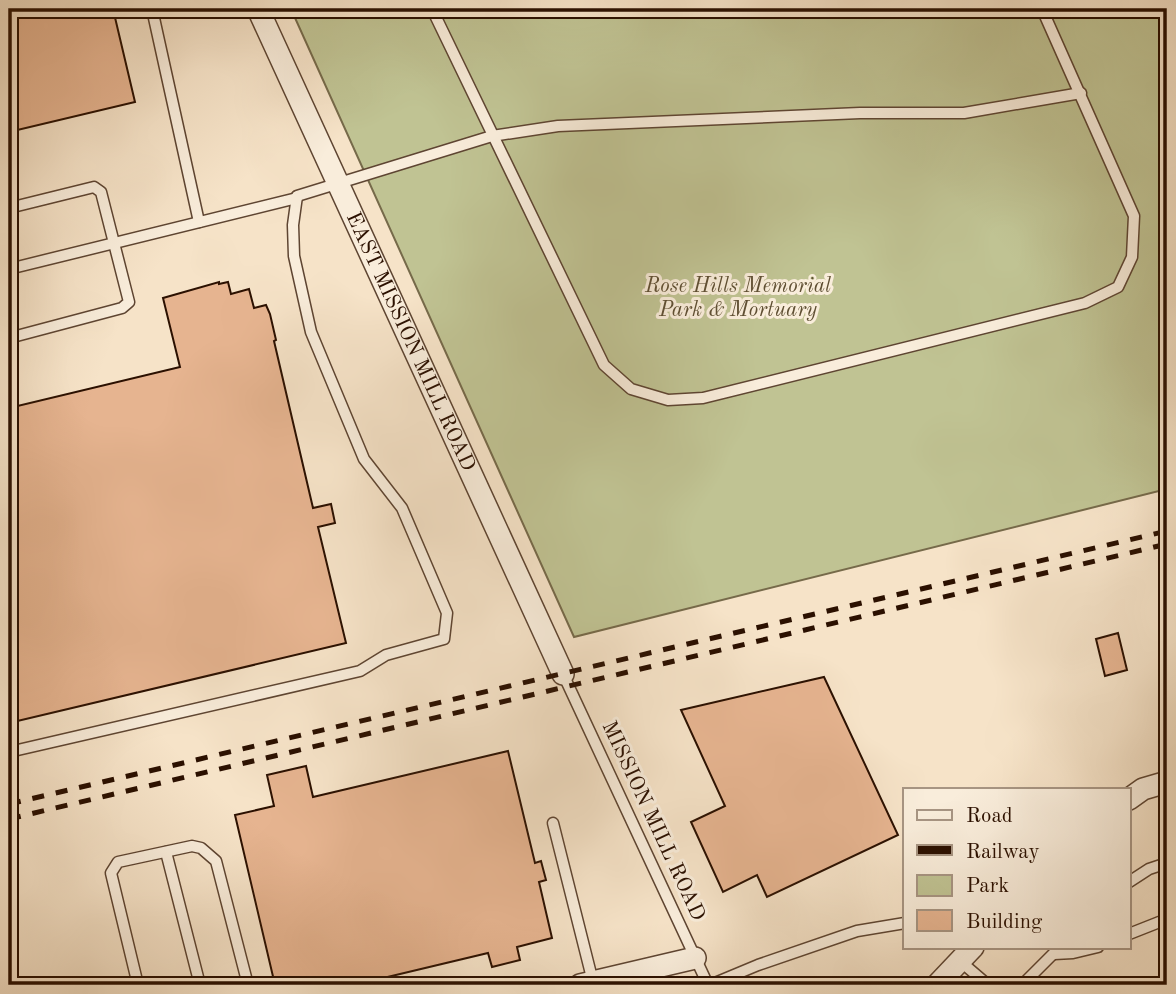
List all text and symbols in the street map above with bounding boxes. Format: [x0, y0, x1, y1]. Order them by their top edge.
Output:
street label: EAST MISSION MILL ROAD [342, 209, 479, 474]
park label: Rose Hills Memorial Park & Mortuary [644, 276, 831, 321]
street label: MISSION MILL ROAD [597, 718, 709, 924]
legend [903, 788, 1130, 948]
text: Road [966, 806, 1013, 827]
text: Railway [966, 842, 1040, 863]
text: Park [966, 876, 1009, 897]
text: Building [966, 912, 1043, 933]

